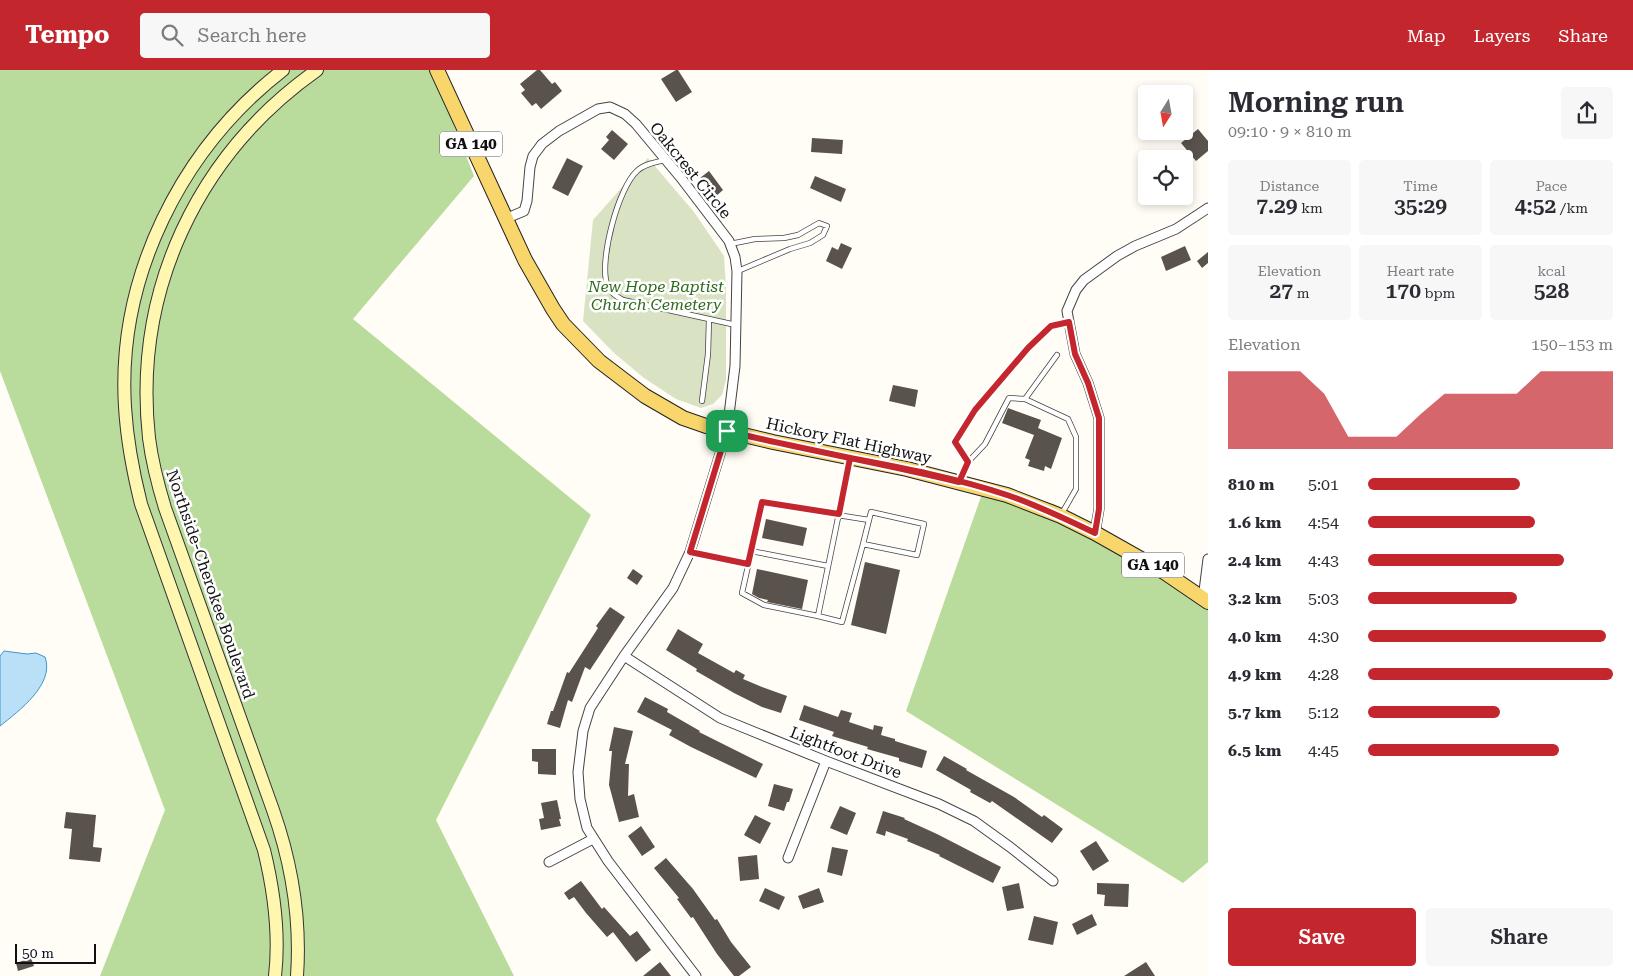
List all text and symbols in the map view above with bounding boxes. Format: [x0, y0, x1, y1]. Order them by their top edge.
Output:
search box [140, 13, 490, 58]
text: Tempo [25, 21, 110, 49]
icon: search [158, 21, 186, 49]
text: Search here [198, 24, 306, 47]
text: Map [1407, 25, 1446, 46]
text: Layers [1474, 25, 1530, 46]
text: Share [1558, 25, 1608, 46]
north arrow [1138, 85, 1192, 140]
map controls [1138, 85, 1193, 205]
text: Morning run [1228, 86, 1404, 119]
button: share [1561, 87, 1613, 139]
street label: Oakcrest Circle [646, 118, 735, 223]
text: 09:10 · 9 × 810 m [1228, 122, 1352, 141]
road number: GA 140 [440, 132, 502, 156]
button: locate [1138, 150, 1193, 205]
text: Distance [1260, 178, 1319, 194]
text: Time [1403, 178, 1438, 194]
text: Pace [1536, 178, 1567, 194]
text: 7.29 [1256, 194, 1298, 218]
text: 35:29 [1394, 194, 1447, 218]
text: 4:52 [1515, 194, 1556, 218]
text: km [1298, 200, 1323, 216]
text: /km [1556, 200, 1588, 216]
text: Elevation [1258, 263, 1321, 279]
text: Heart rate [1387, 263, 1454, 279]
text: kcal [1537, 263, 1566, 279]
park label: New Hope Baptist Church Cemetery [587, 277, 724, 314]
text: 27 [1270, 279, 1293, 303]
text: 170 [1386, 279, 1421, 303]
text: 528 [1534, 279, 1569, 303]
text: m [1293, 285, 1309, 301]
text: bpm [1421, 285, 1455, 301]
text: Elevation [1228, 335, 1301, 354]
text: 150–153 m [1531, 335, 1613, 354]
pin [706, 410, 748, 452]
street label: Hickory Flat Highway [764, 414, 934, 467]
icon: arrive [713, 417, 741, 445]
street label: Northside-Cherokee Boulevard [162, 467, 259, 701]
text: 810 m [1228, 475, 1274, 494]
text: 5:01 [1308, 475, 1339, 494]
text: 1.6 km [1228, 513, 1281, 532]
text: 4:54 [1308, 513, 1339, 532]
text: 2.4 km [1228, 551, 1281, 570]
text: 4:43 [1308, 551, 1339, 570]
road number: GA 140 [1122, 552, 1184, 578]
text: 3.2 km [1228, 589, 1281, 608]
text: 5:03 [1308, 589, 1339, 608]
text: 4.0 km [1228, 627, 1281, 646]
text: 4:30 [1308, 627, 1339, 646]
text: 4.9 km [1228, 665, 1281, 684]
text: 4:28 [1308, 665, 1339, 684]
text: 5.7 km [1228, 703, 1281, 722]
text: 5:12 [1308, 703, 1339, 722]
street label: Lightfoot Drive [787, 722, 905, 783]
text: 6.5 km [1228, 741, 1281, 760]
text: 4:45 [1308, 741, 1339, 760]
button: Save [1228, 908, 1416, 966]
button: Share [1426, 908, 1613, 966]
scale bar [15, 941, 96, 964]
text: 50 m [22, 945, 54, 961]

